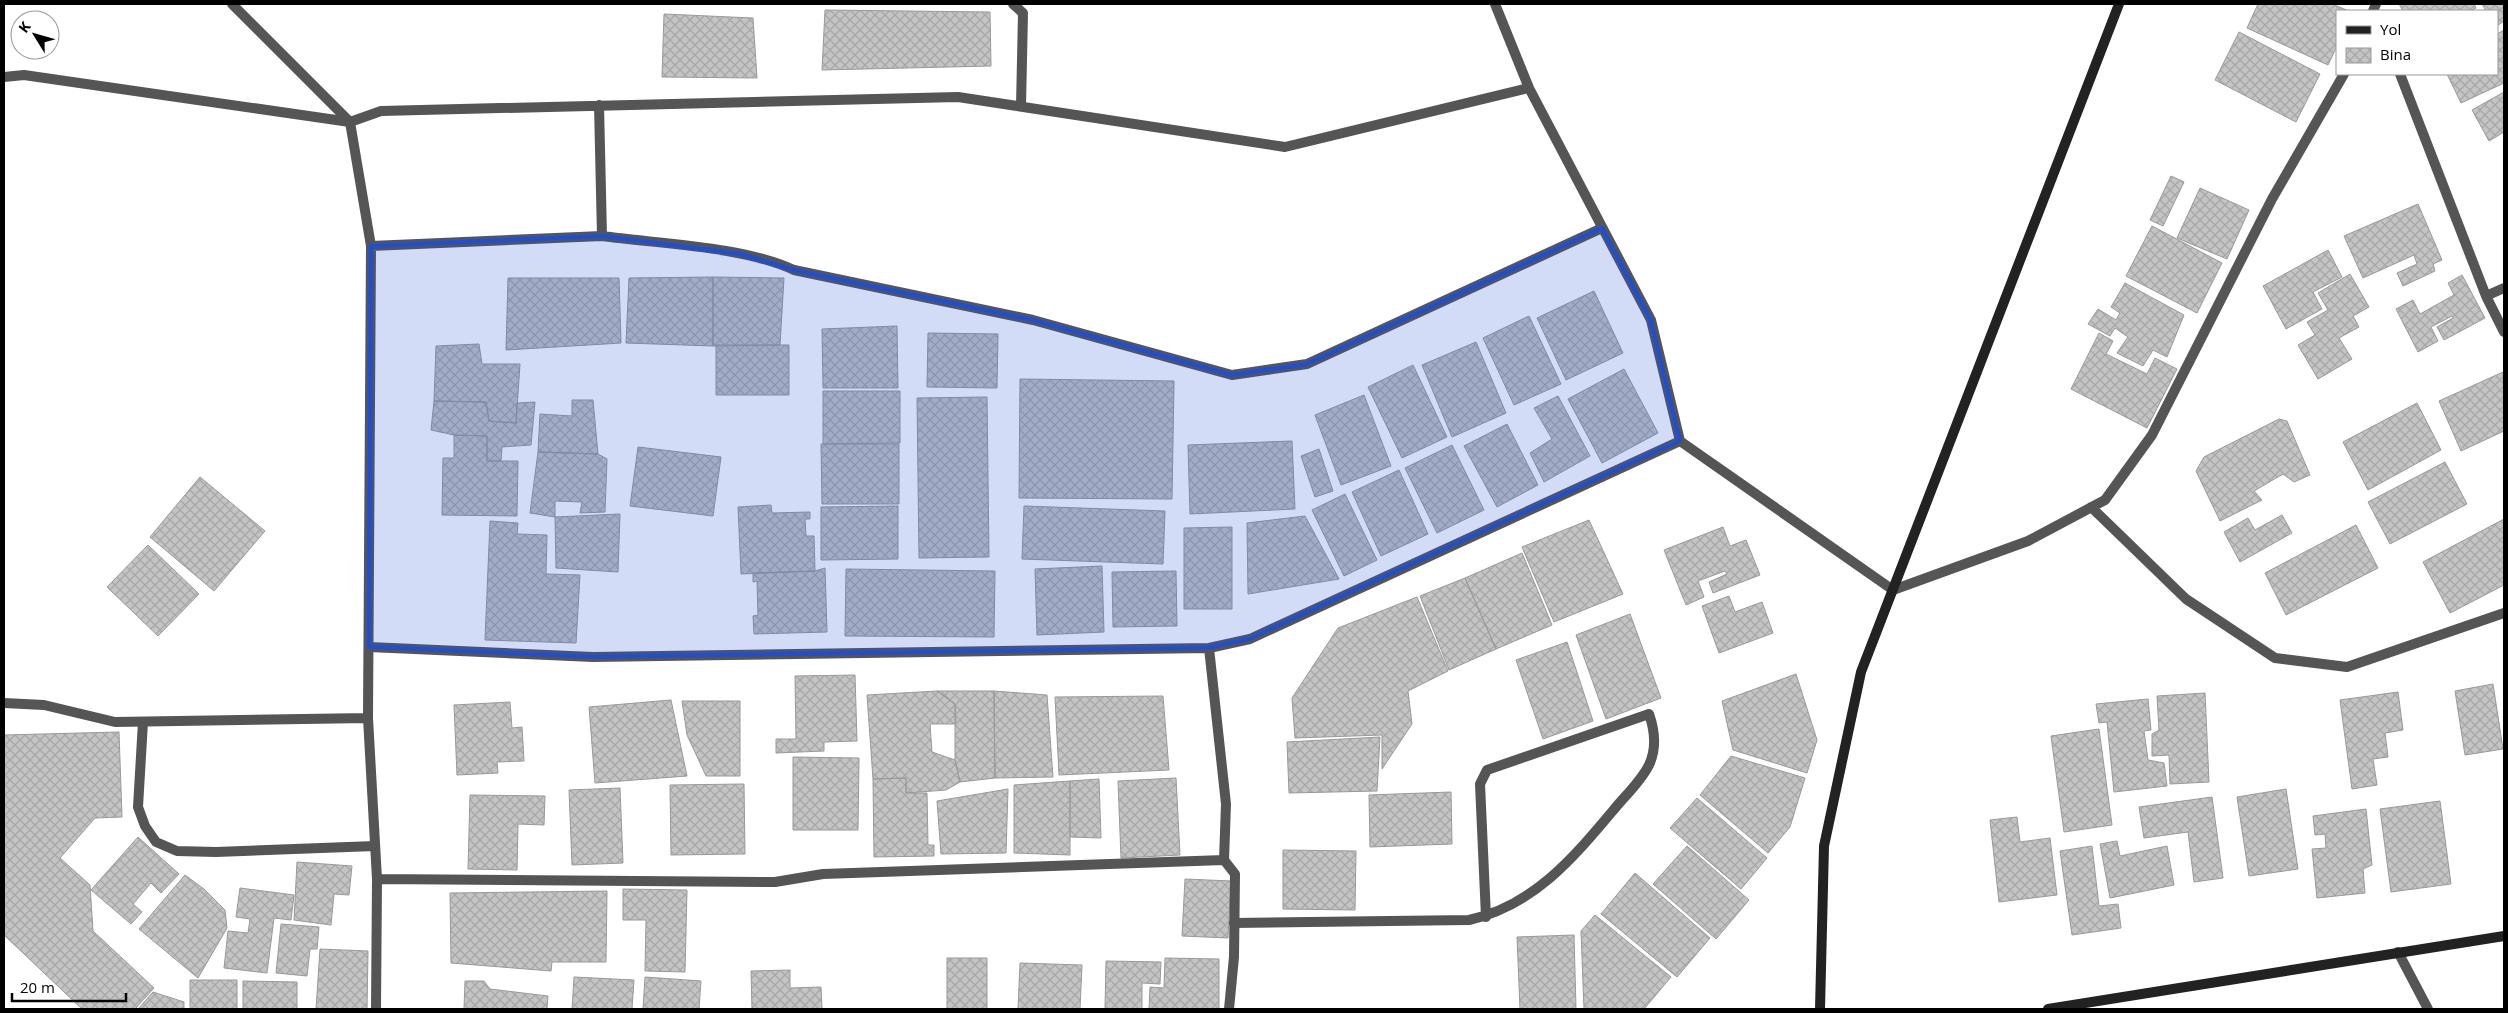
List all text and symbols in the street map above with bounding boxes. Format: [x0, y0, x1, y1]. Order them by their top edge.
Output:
north arrow [10, 10, 60, 60]
legend [2336, 10, 2498, 75]
text: K [14, 17, 35, 36]
text: Yol [2380, 19, 2401, 39]
text: Bina [2380, 44, 2411, 64]
scale bar [12, 970, 126, 1002]
text: 20 m [20, 977, 55, 997]

